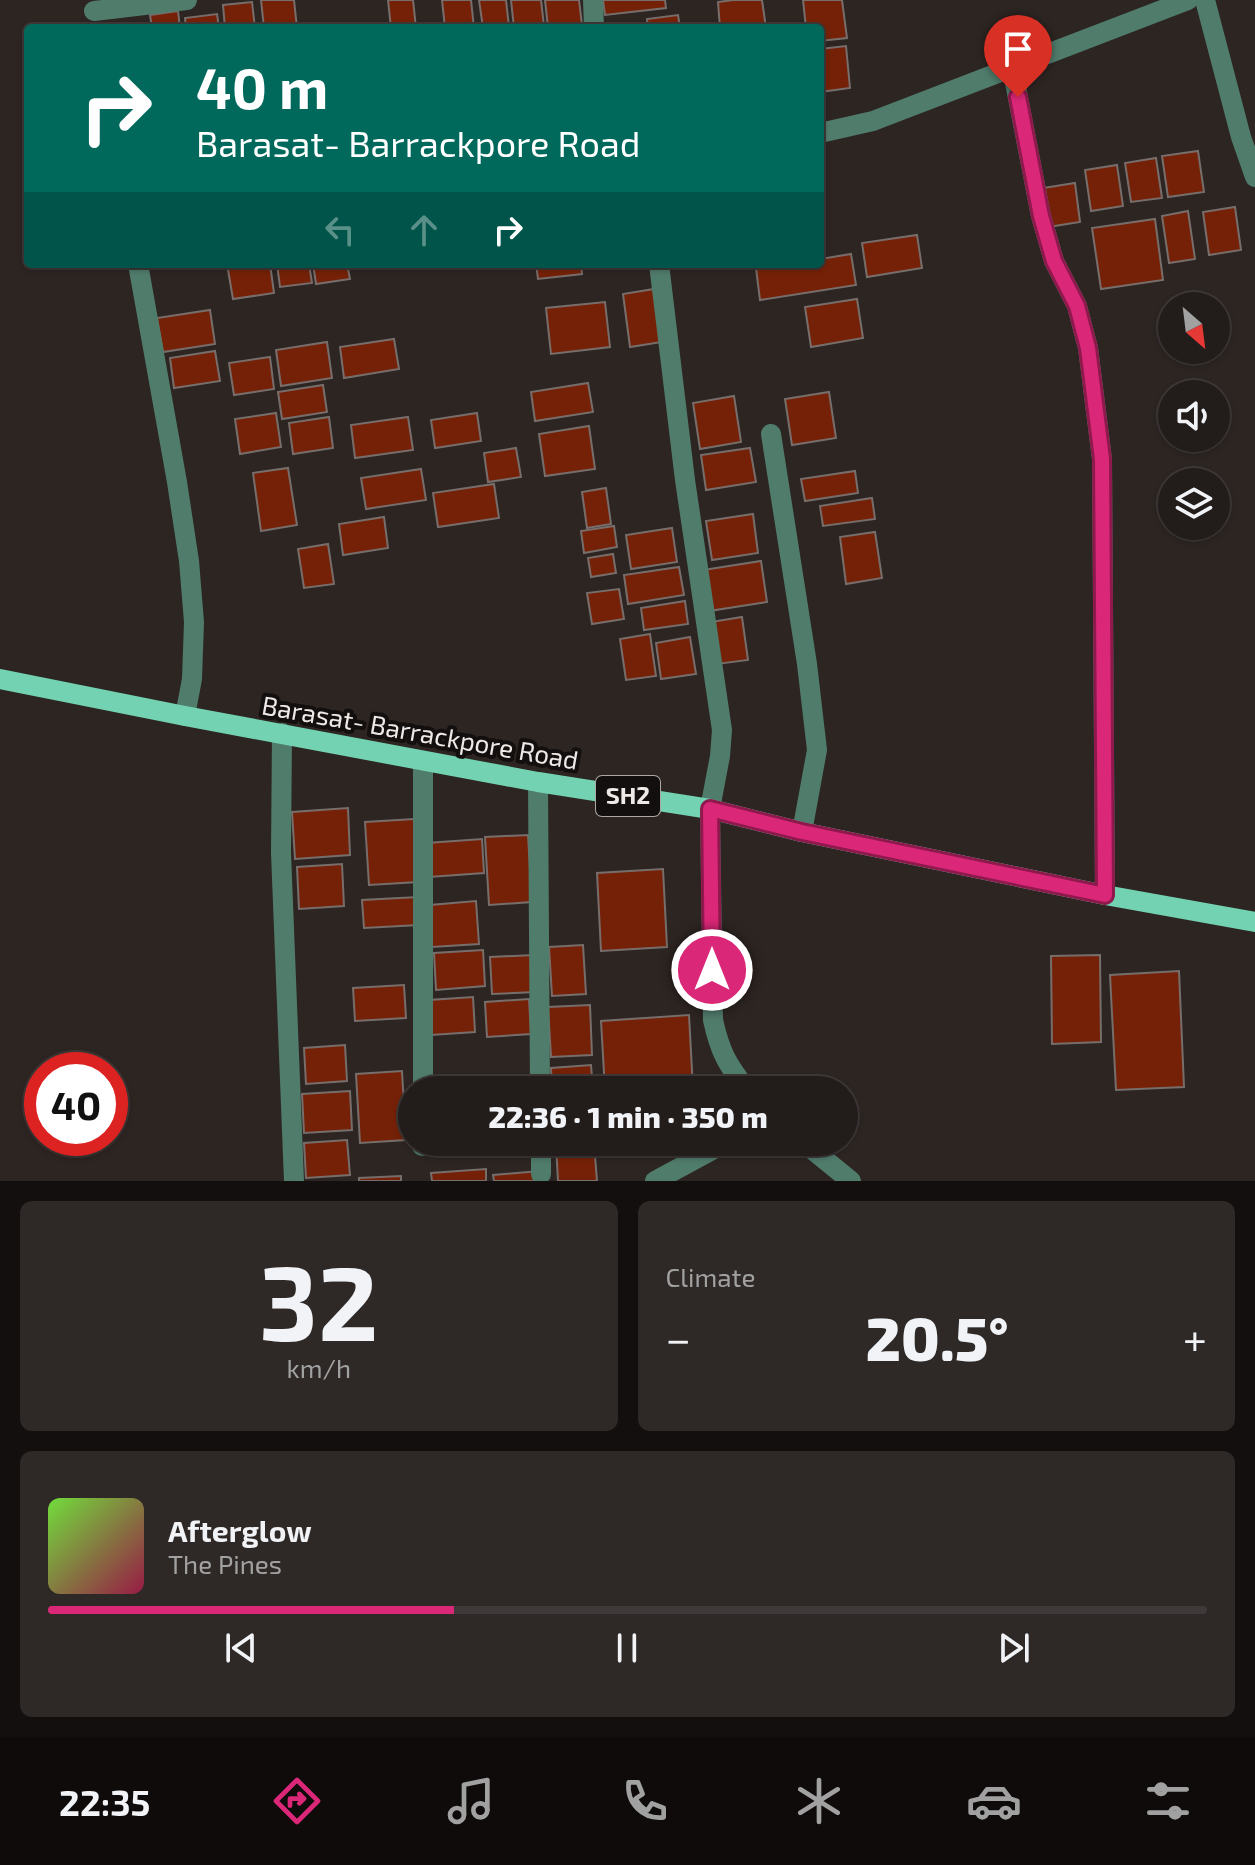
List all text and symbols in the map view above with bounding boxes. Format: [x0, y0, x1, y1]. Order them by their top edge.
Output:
pin [984, 15, 1052, 97]
icon: arrive [996, 27, 1040, 71]
text: 40 m [196, 53, 328, 120]
icon: right [64, 56, 168, 160]
text: Barasat- Barrackpore Road [196, 121, 640, 164]
icon: left [318, 208, 362, 252]
icon: ahead [402, 208, 446, 252]
icon: right [486, 208, 530, 252]
north arrow [1158, 292, 1230, 364]
map controls [1158, 292, 1230, 540]
button: sound [1158, 380, 1230, 452]
button: layers [1158, 468, 1230, 540]
street label: Barasat- Barrackpore Road [260, 688, 581, 775]
road number: SH2 [596, 776, 660, 816]
position arrow [670, 928, 754, 1012]
speed limit sign: 40 [24, 1052, 128, 1156]
text: 22:36 · 1 min · 350 m [488, 1098, 768, 1134]
text: 32 [259, 1237, 378, 1362]
text: Climate [666, 1261, 755, 1292]
text: 20.5° [865, 1301, 1009, 1373]
text: − [666, 1311, 691, 1364]
text: + [1183, 1311, 1207, 1364]
text: km/h [286, 1352, 351, 1383]
text: Afterglow [168, 1512, 312, 1548]
text: The Pines [168, 1548, 282, 1579]
icon: previous [219, 1626, 263, 1670]
icon: pause [605, 1626, 649, 1670]
icon: next [992, 1626, 1036, 1670]
icon: directions [269, 1773, 325, 1829]
icon: music [443, 1773, 499, 1829]
icon: phone [617, 1773, 673, 1829]
icon: climate [791, 1773, 847, 1829]
icon: car [966, 1773, 1022, 1829]
icon: filters [1140, 1773, 1196, 1829]
text: 22:35 [59, 1780, 150, 1823]

